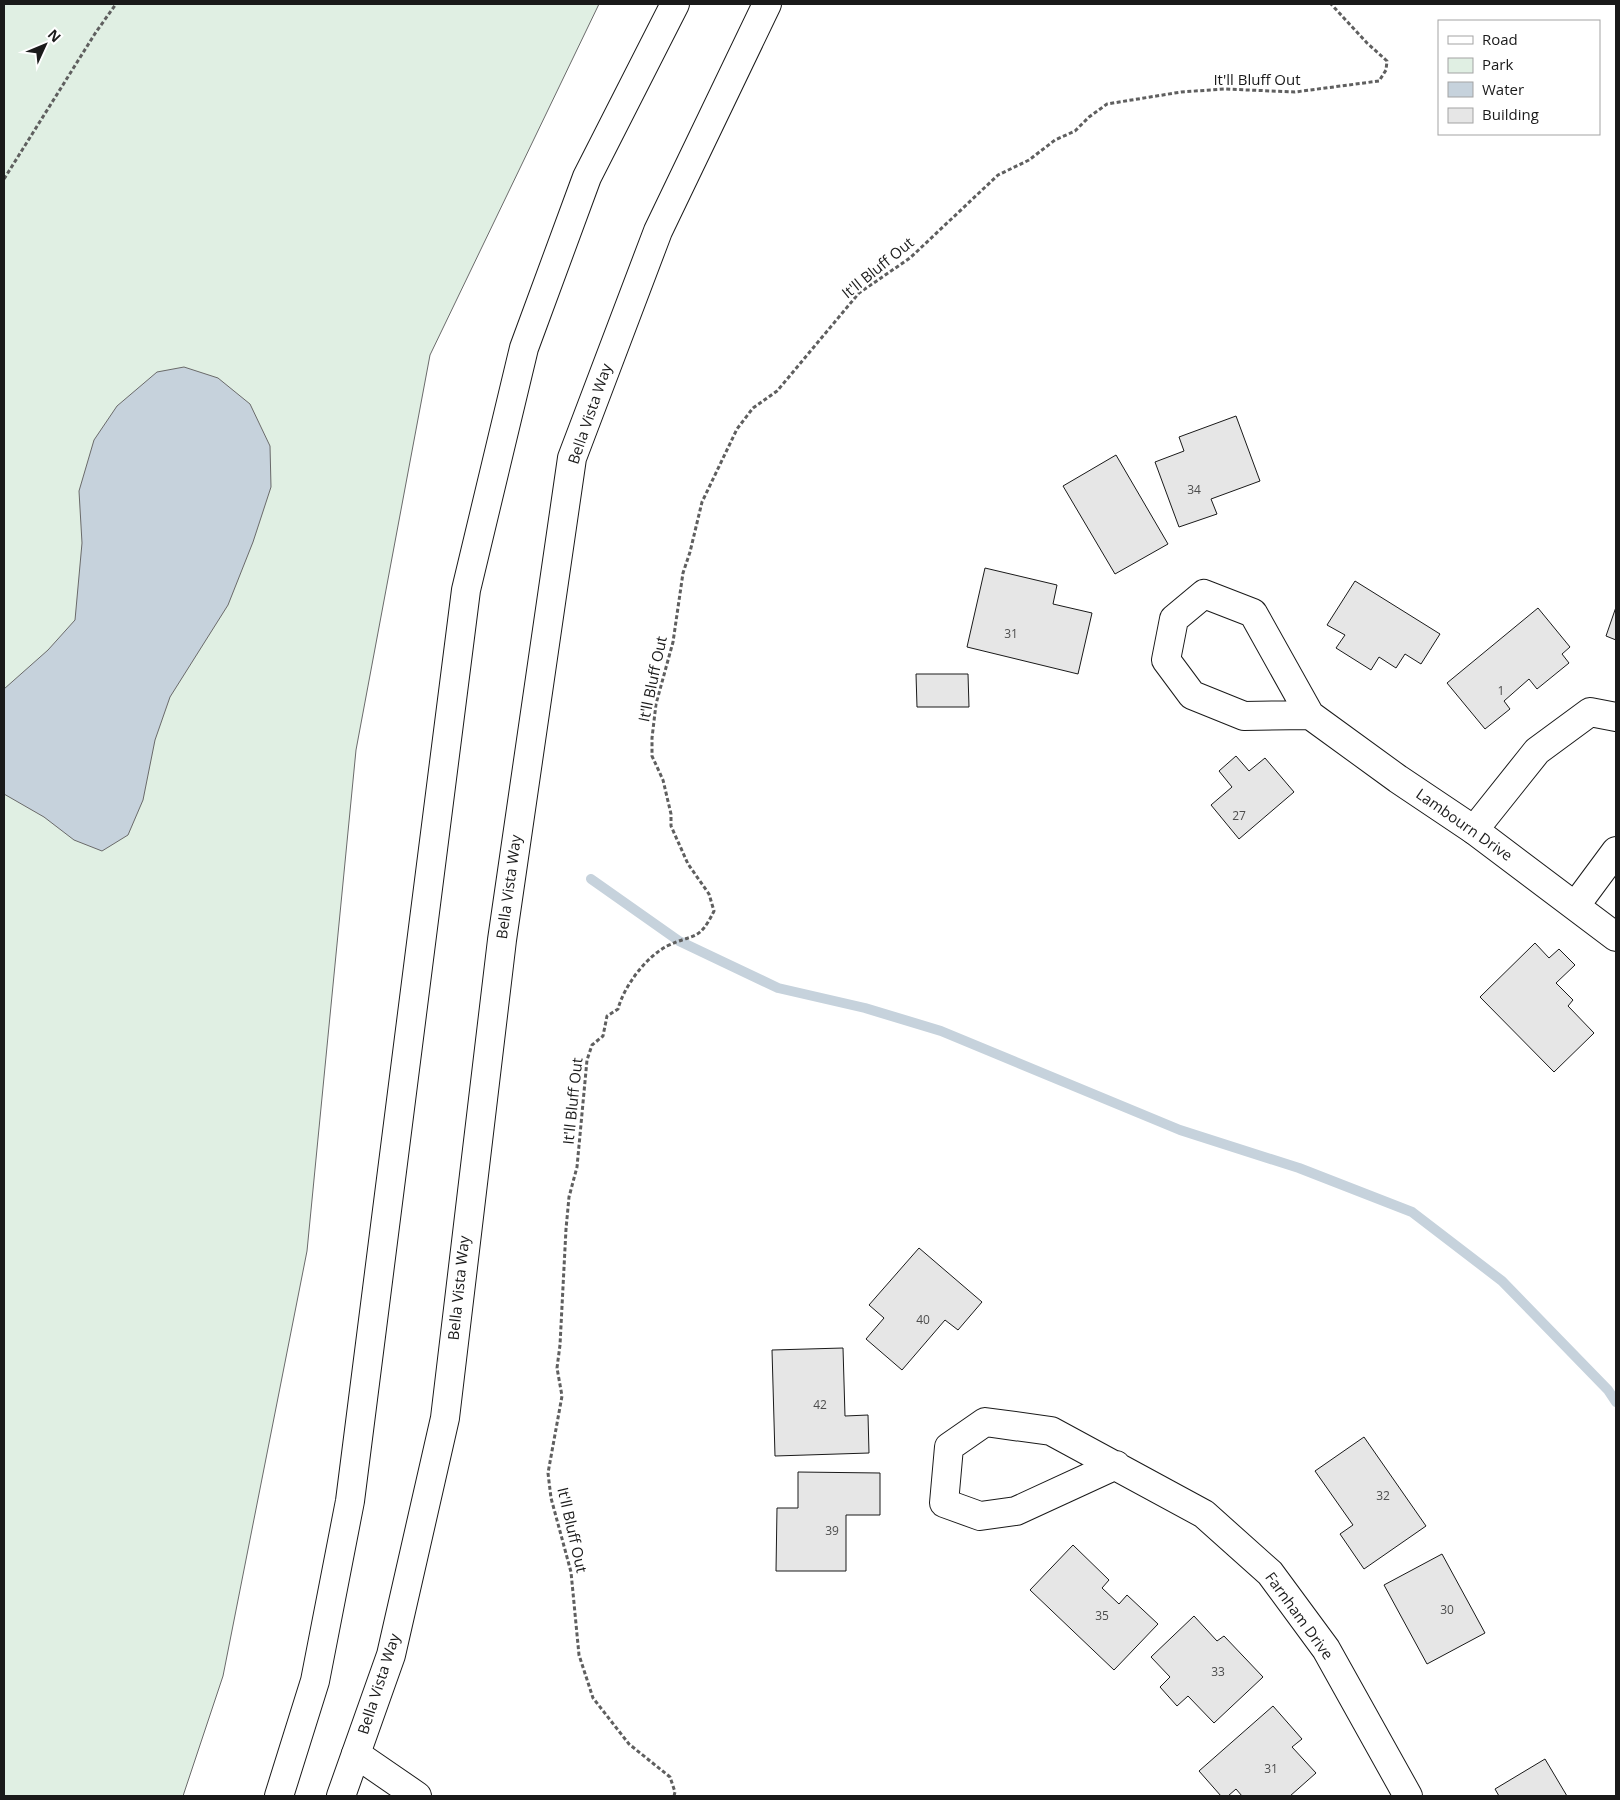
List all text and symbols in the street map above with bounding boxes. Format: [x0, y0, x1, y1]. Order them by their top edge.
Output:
north arrow [20, 20, 70, 70]
legend [1438, 20, 1600, 135]
text: N [44, 25, 66, 46]
text: Road [1482, 29, 1518, 49]
text: Park [1482, 54, 1513, 74]
street label: It'll Bluff Out [1213, 69, 1301, 89]
text: Water [1482, 79, 1524, 99]
text: Building [1482, 104, 1539, 124]
street label: It'll Bluff Out [837, 232, 918, 302]
street label: Bella Vista Way [562, 360, 616, 467]
house number: 34 [1187, 481, 1201, 498]
house number: 31 [1004, 625, 1018, 642]
street label: It'll Bluff Out [633, 634, 671, 724]
house number: 1 [1498, 682, 1504, 699]
street label: Lambourn Drive [1412, 783, 1517, 865]
house number: 27 [1232, 807, 1246, 824]
street label: Bella Vista Way [491, 833, 525, 940]
street label: It'll Bluff Out [558, 1056, 587, 1145]
street label: Bella Vista Way [443, 1234, 473, 1341]
house number: 40 [916, 1311, 930, 1328]
house number: 42 [813, 1396, 827, 1413]
street label: It'll Bluff Out [553, 1485, 593, 1575]
house number: 32 [1376, 1487, 1390, 1504]
house number: 39 [825, 1522, 839, 1539]
street label: Farnham Drive [1261, 1568, 1338, 1663]
house number: 30 [1440, 1601, 1454, 1618]
house number: 35 [1095, 1607, 1109, 1624]
street label: Bella Vista Way [352, 1630, 404, 1737]
house number: 33 [1211, 1663, 1225, 1680]
house number: 31 [1264, 1760, 1278, 1777]

